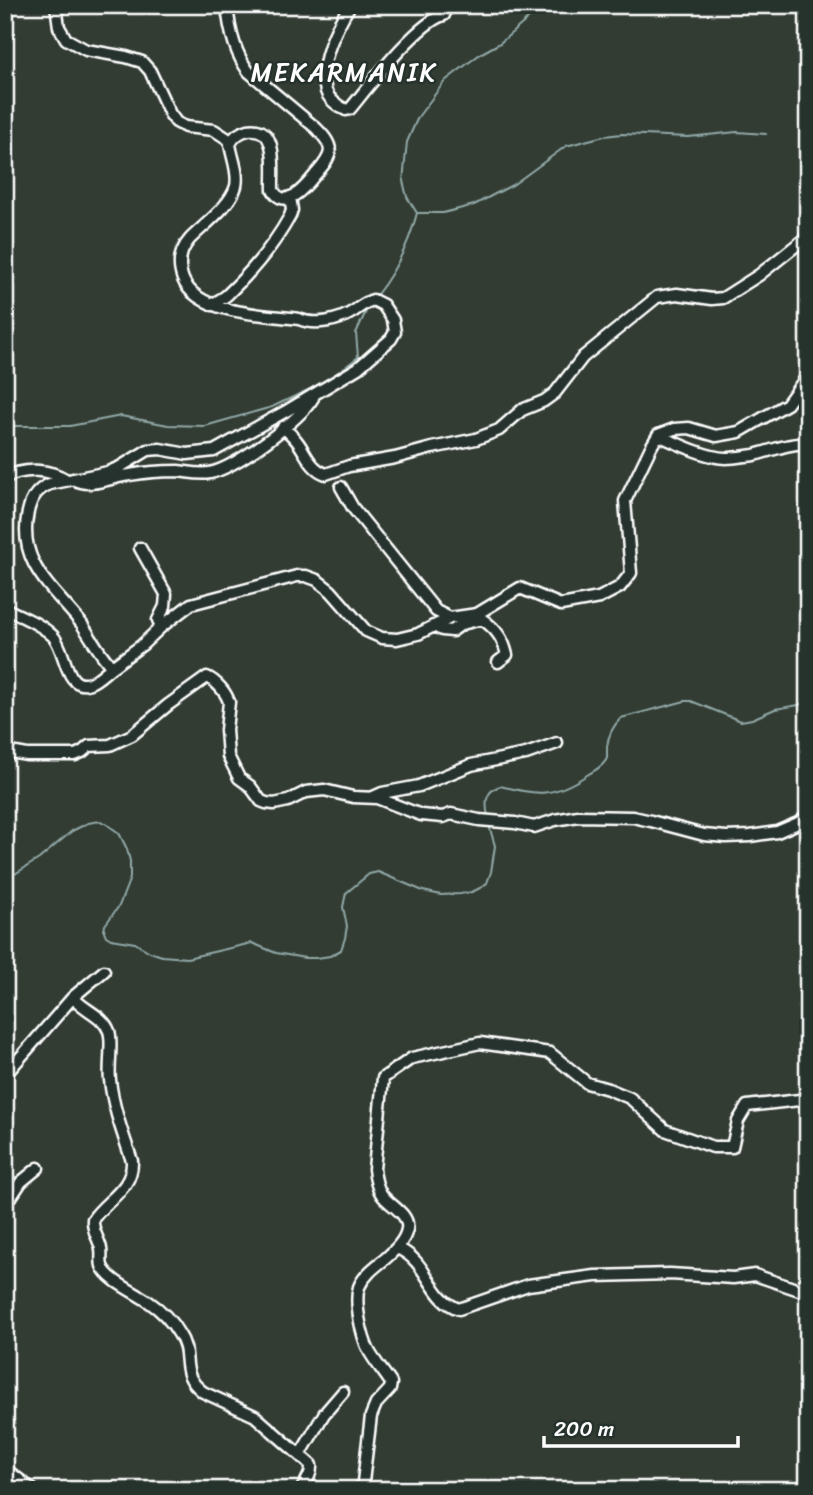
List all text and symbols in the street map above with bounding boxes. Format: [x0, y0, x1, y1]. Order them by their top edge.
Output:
district label: MEKARMANIK [251, 49, 437, 95]
scale bar [544, 1404, 738, 1448]
text: 200 m [554, 1410, 614, 1448]

